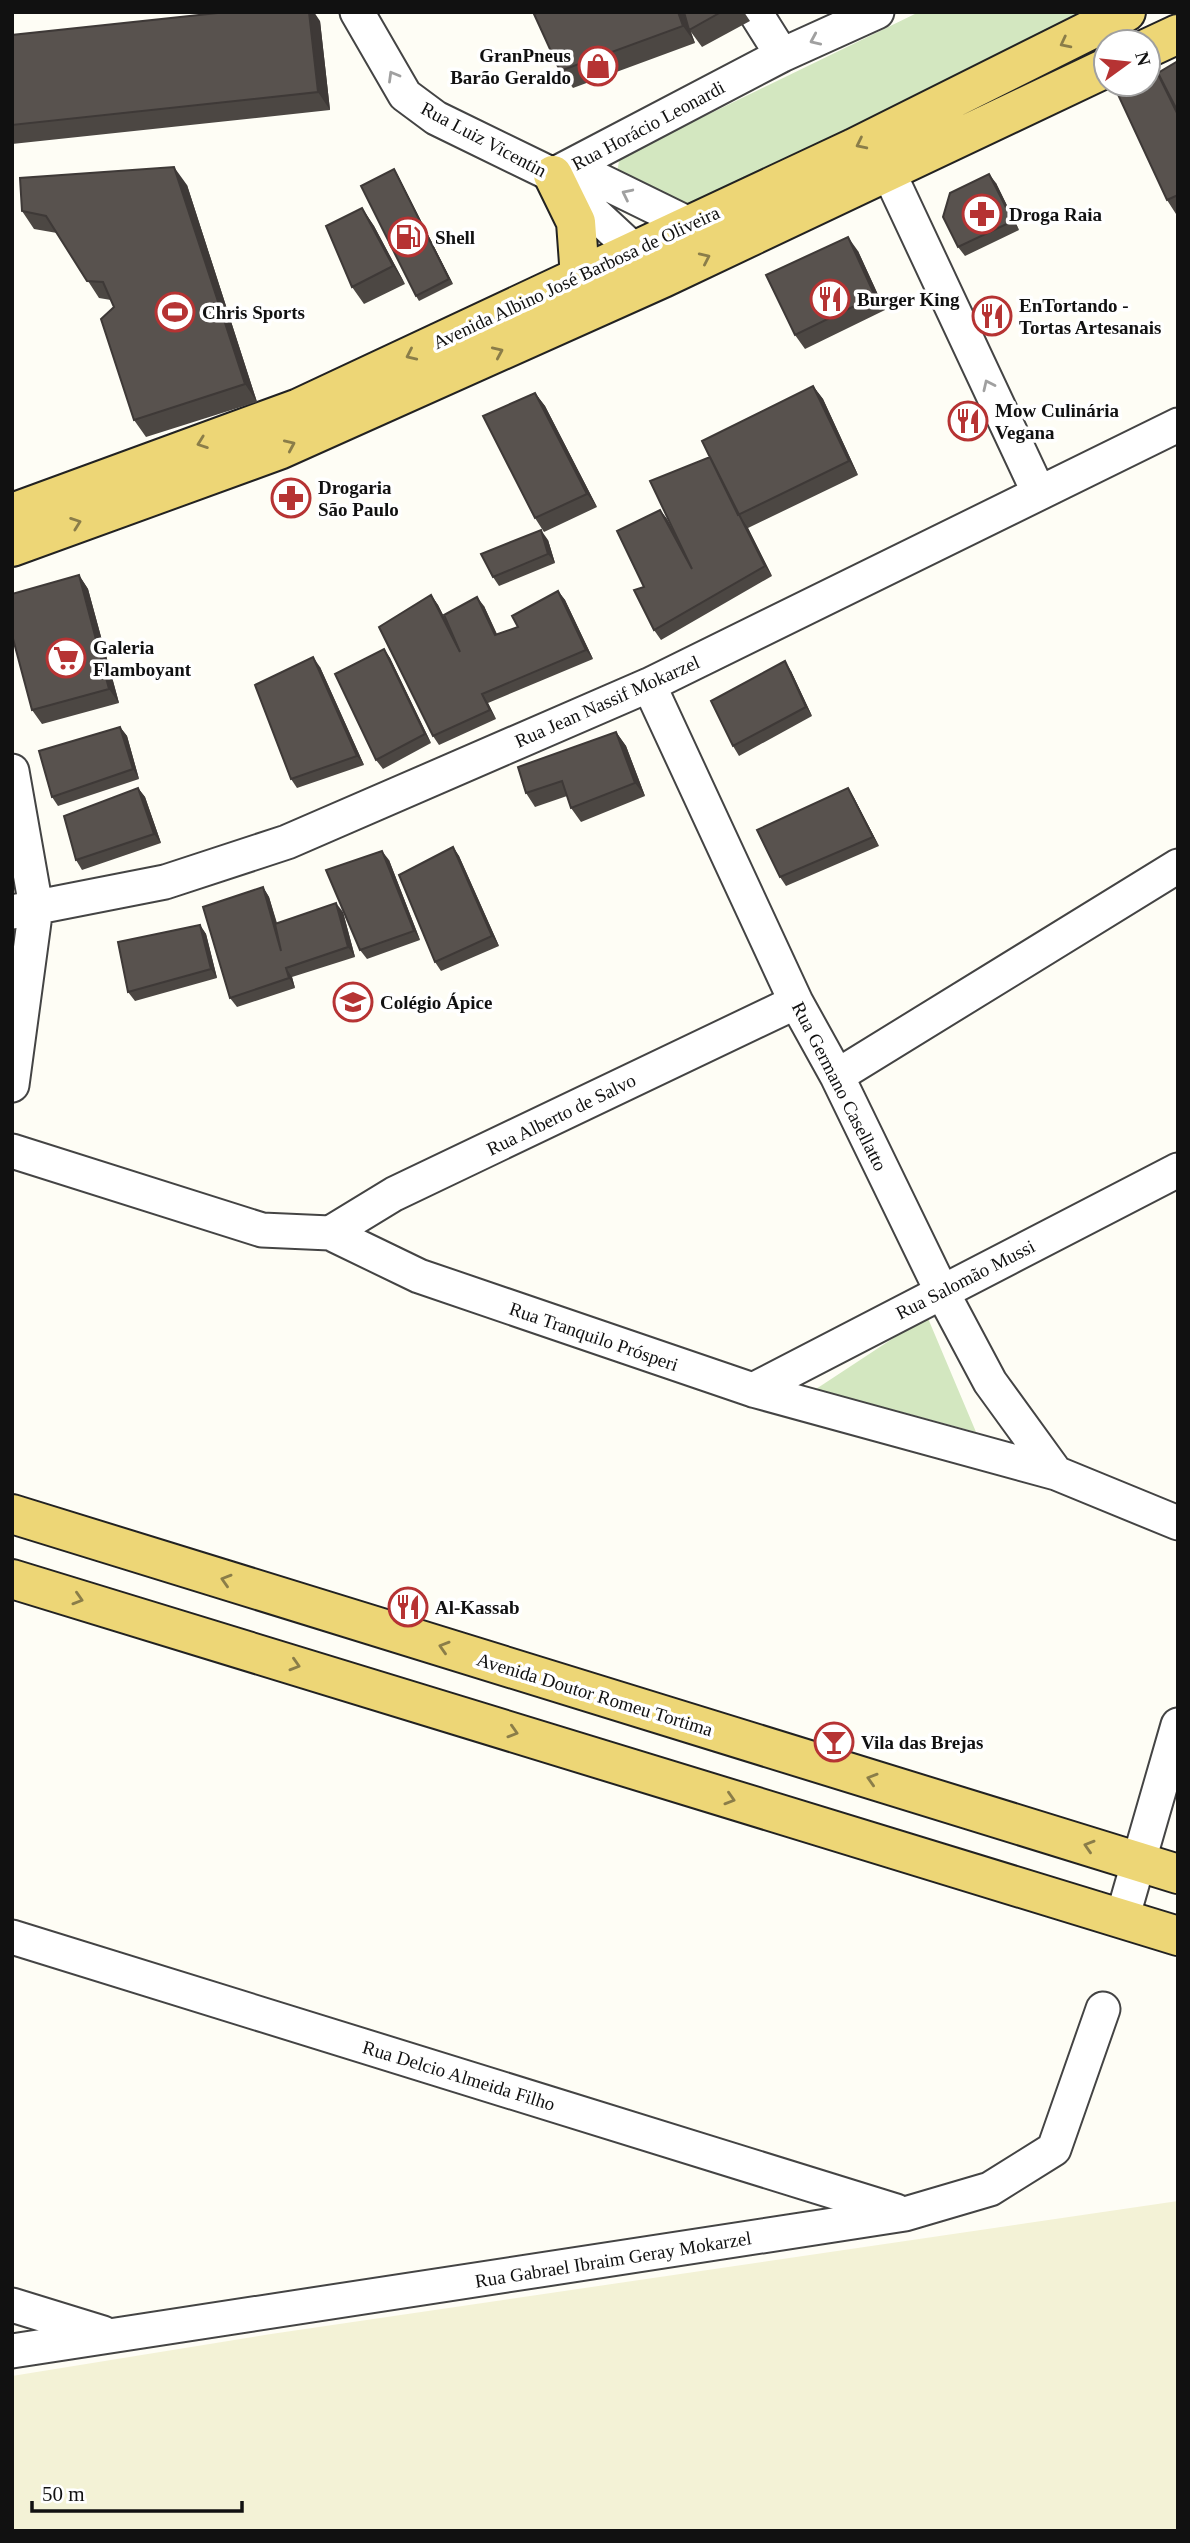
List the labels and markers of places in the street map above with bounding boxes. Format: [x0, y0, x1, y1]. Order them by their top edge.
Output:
place label: GranPneus Barão Geraldo [450, 45, 571, 88]
shop icon: GranPneus Barão Geraldo [577, 45, 619, 87]
pharmacy icon: Droga Raia [961, 193, 1003, 235]
place label: Droga Raia [1009, 204, 1103, 225]
fuel station icon: Shell [387, 216, 429, 258]
place label: Shell [435, 227, 475, 248]
restaurant icon: Burger King [809, 278, 851, 320]
place label: Burger King [857, 289, 960, 310]
sports icon: Chris Sports [154, 291, 196, 333]
restaurant icon: EnTortando - Tortas Artesanais [971, 295, 1013, 337]
place label: EnTortando - Tortas Artesanais [1019, 295, 1161, 338]
place label: Chris Sports [202, 302, 305, 323]
restaurant icon: Mow Culinária Vegana [947, 400, 989, 442]
place label: Mow Culinária Vegana [995, 400, 1120, 443]
pharmacy icon: Drogaria São Paulo [270, 477, 312, 519]
place label: Drogaria São Paulo [318, 477, 399, 520]
supermarket icon: Galeria Flamboyant [45, 637, 87, 679]
place label: Galeria Flamboyant [93, 637, 192, 680]
school or university icon: Colégio Ápice [332, 981, 374, 1023]
place label: Colégio Ápice [380, 992, 492, 1013]
restaurant icon: Al-Kassab [387, 1586, 429, 1628]
place label: Al-Kassab [435, 1597, 519, 1618]
bar icon: Vila das Brejas [813, 1721, 855, 1763]
place label: Vila das Brejas [861, 1732, 983, 1753]

